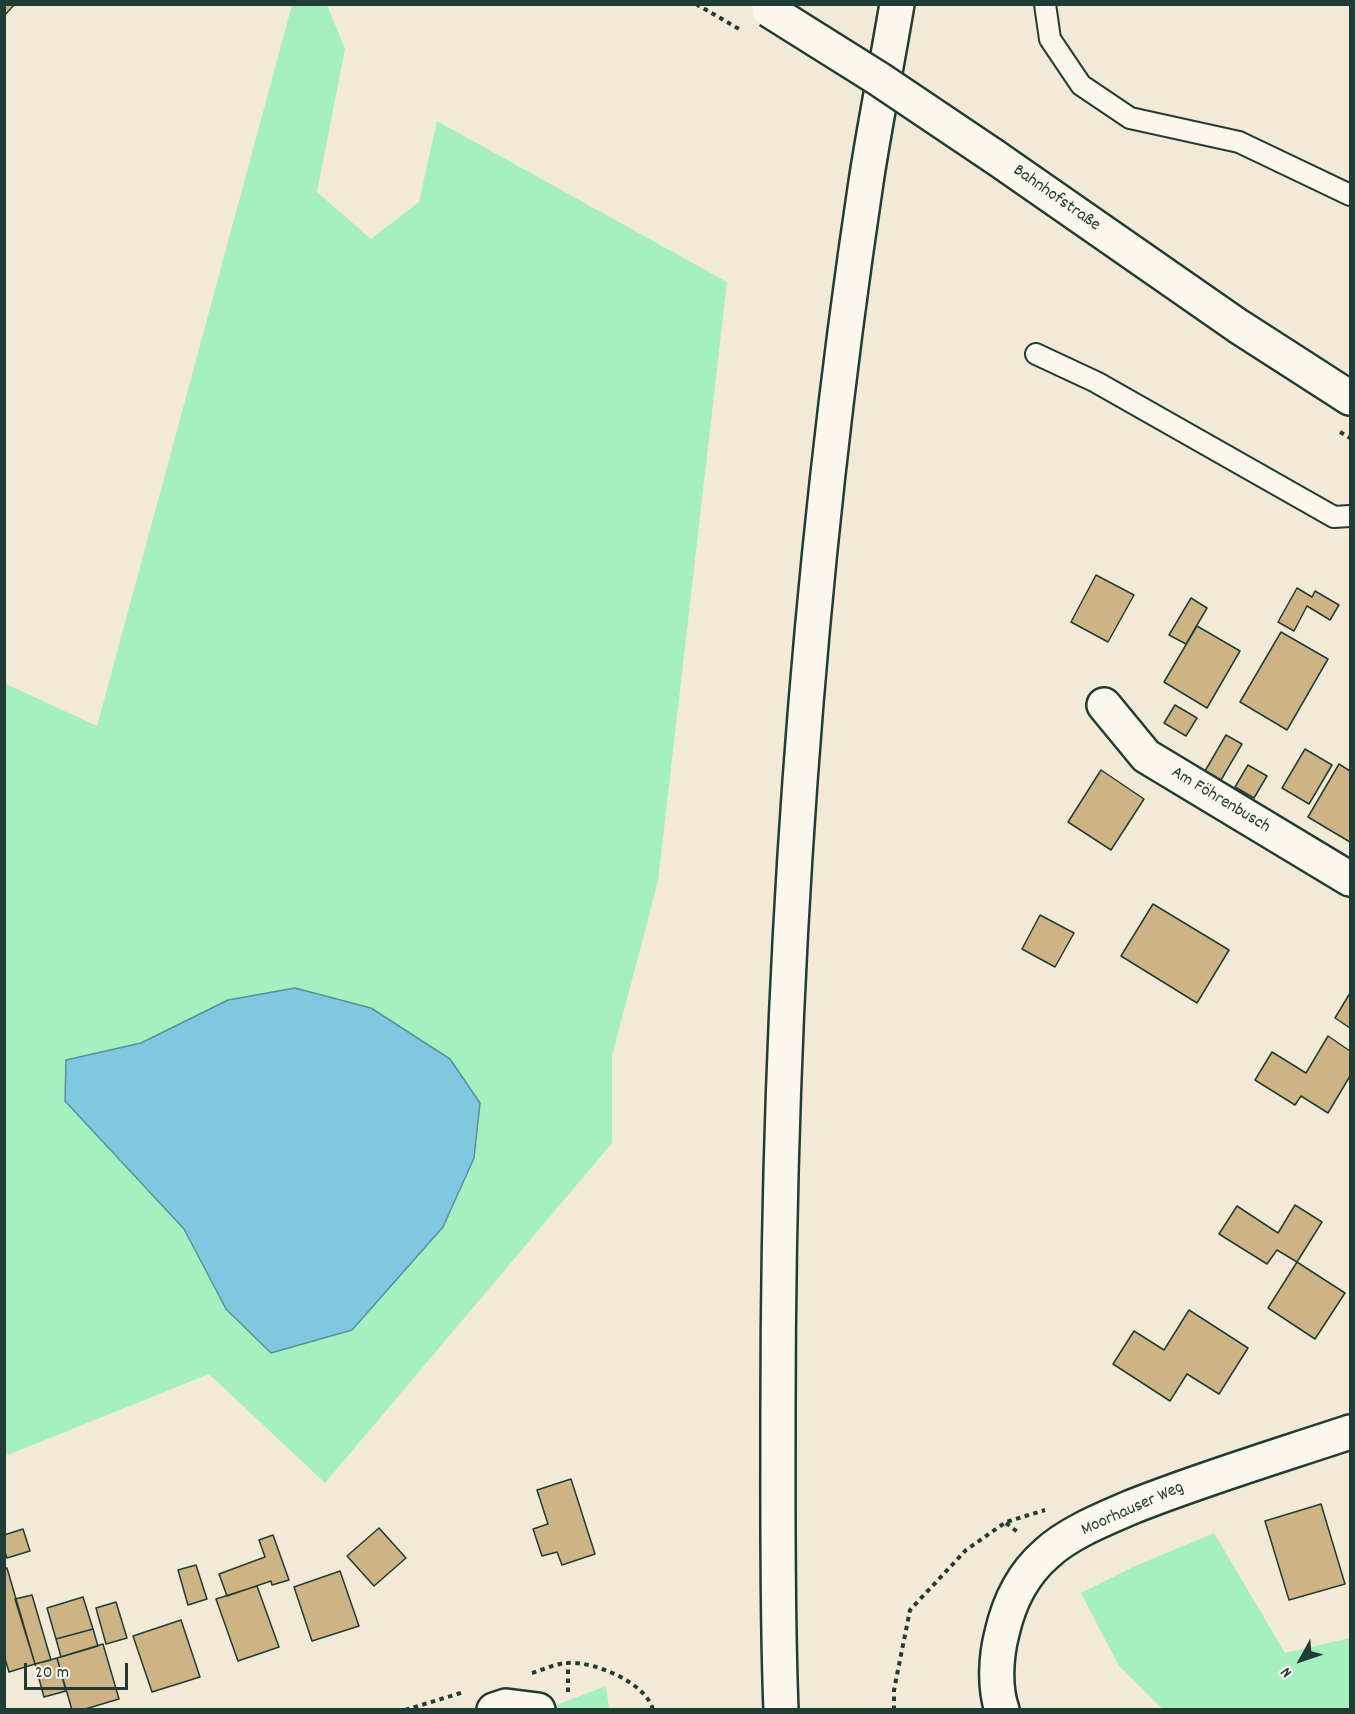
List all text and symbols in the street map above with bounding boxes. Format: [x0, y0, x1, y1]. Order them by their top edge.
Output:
street label: Bahnhofstraße [1008, 161, 1104, 237]
street label: Am Föhrenbusch [1166, 763, 1274, 839]
street label: Moorhauser Weg [1078, 1478, 1188, 1542]
north arrow [1271, 1630, 1331, 1690]
scale bar [27, 1651, 130, 1689]
text: 20 m [35, 1661, 69, 1686]
text: N [1275, 1661, 1298, 1682]

